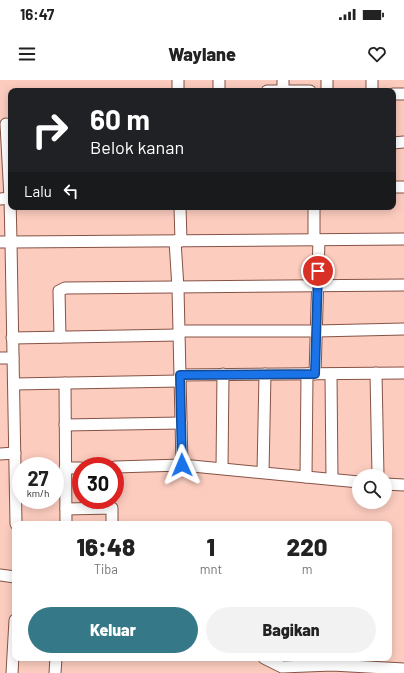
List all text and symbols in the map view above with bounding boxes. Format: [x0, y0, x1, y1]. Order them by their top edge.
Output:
text: 16:47 [20, 5, 54, 23]
icon: menu [16, 43, 38, 65]
text: Waylane [168, 43, 236, 65]
icon: heart [366, 43, 388, 65]
text: 60 m [90, 102, 150, 136]
icon: right [24, 104, 76, 156]
text: Belok kanan [90, 136, 184, 158]
icon: left [60, 180, 82, 202]
text: Lalu [24, 182, 52, 200]
pin [301, 254, 335, 288]
icon: arrive [307, 260, 329, 282]
position arrow [161, 444, 203, 486]
speed limit sign: 30 [72, 457, 124, 509]
text: 27 [27, 466, 49, 490]
map controls [352, 469, 392, 509]
button: search [352, 469, 392, 509]
text: km/h [27, 487, 49, 499]
text: 16:48 [76, 532, 135, 561]
text: 1 [207, 532, 215, 561]
text: 220 [287, 532, 328, 561]
text: Tiba [94, 561, 118, 577]
text: mnt [200, 561, 222, 577]
text: m [302, 561, 312, 577]
button: Keluar [28, 607, 198, 653]
button: Bagikan [206, 607, 376, 653]

